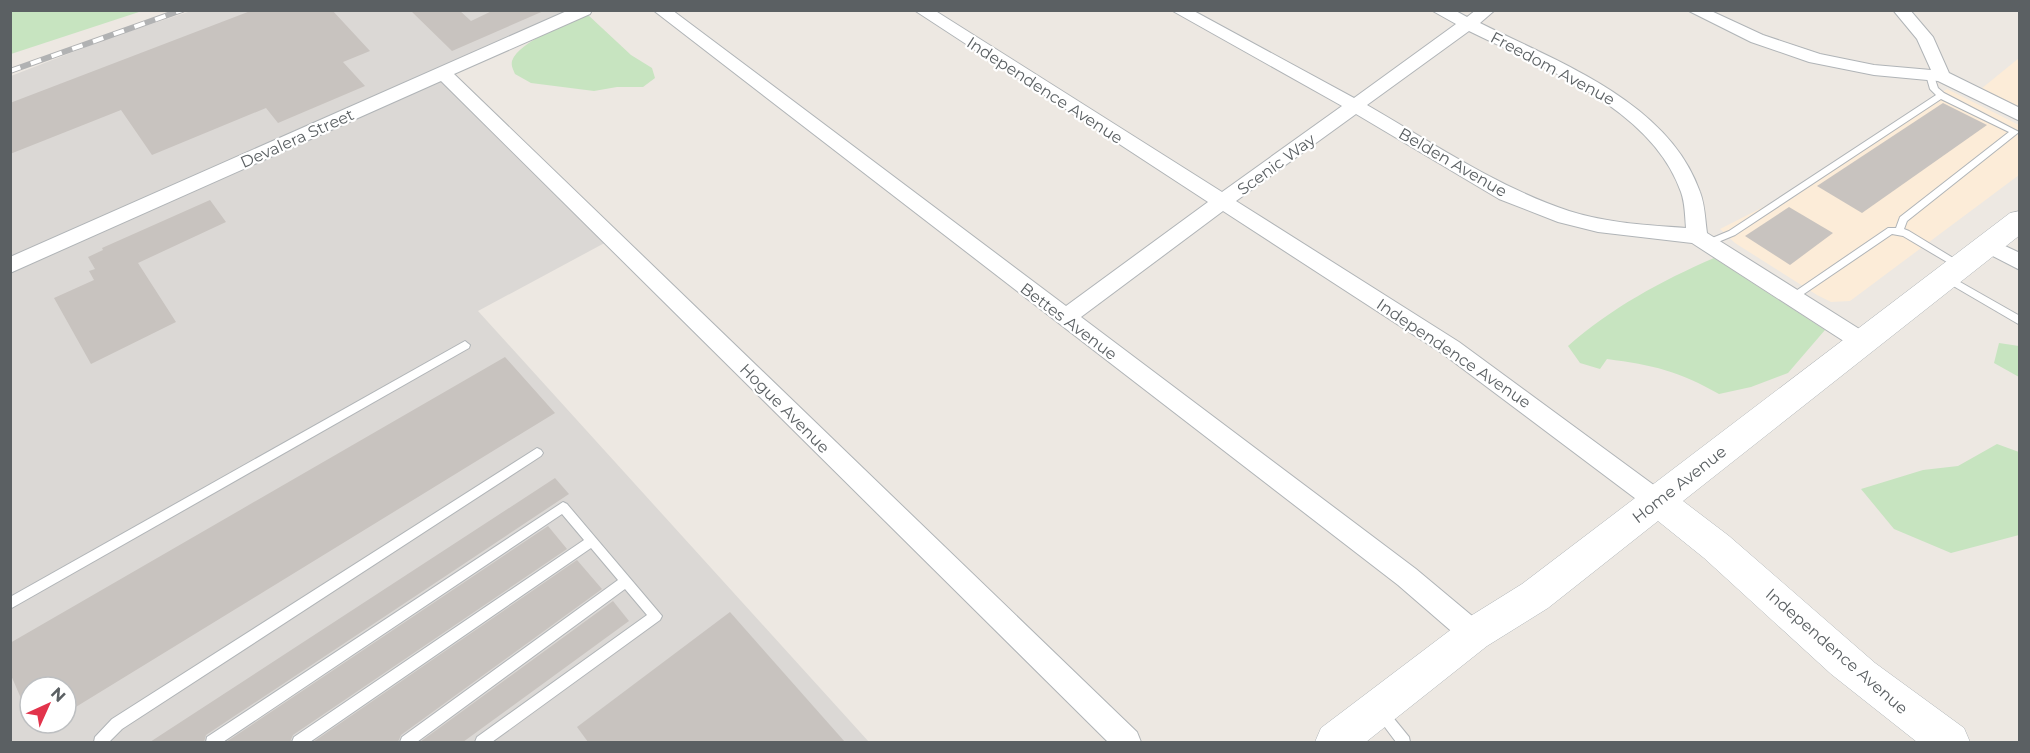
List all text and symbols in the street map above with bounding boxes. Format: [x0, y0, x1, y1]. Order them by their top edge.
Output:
street label: Freedom Avenue [1487, 28, 1618, 109]
street label: Independence Avenue [963, 33, 1126, 148]
street label: Devalera Street [237, 105, 357, 172]
street label: Belden Avenue [1395, 124, 1510, 201]
street label: Scenic Way [1234, 130, 1319, 199]
street label: Bettes Avenue [1017, 279, 1121, 364]
street label: Independence Avenue [1373, 295, 1534, 412]
street label: Hogue Avenue [736, 360, 833, 457]
street label: Home Avenue [1628, 442, 1730, 527]
street label: Independence Avenue [1762, 585, 1912, 718]
north arrow [18, 675, 78, 735]
text: N [47, 683, 70, 706]

